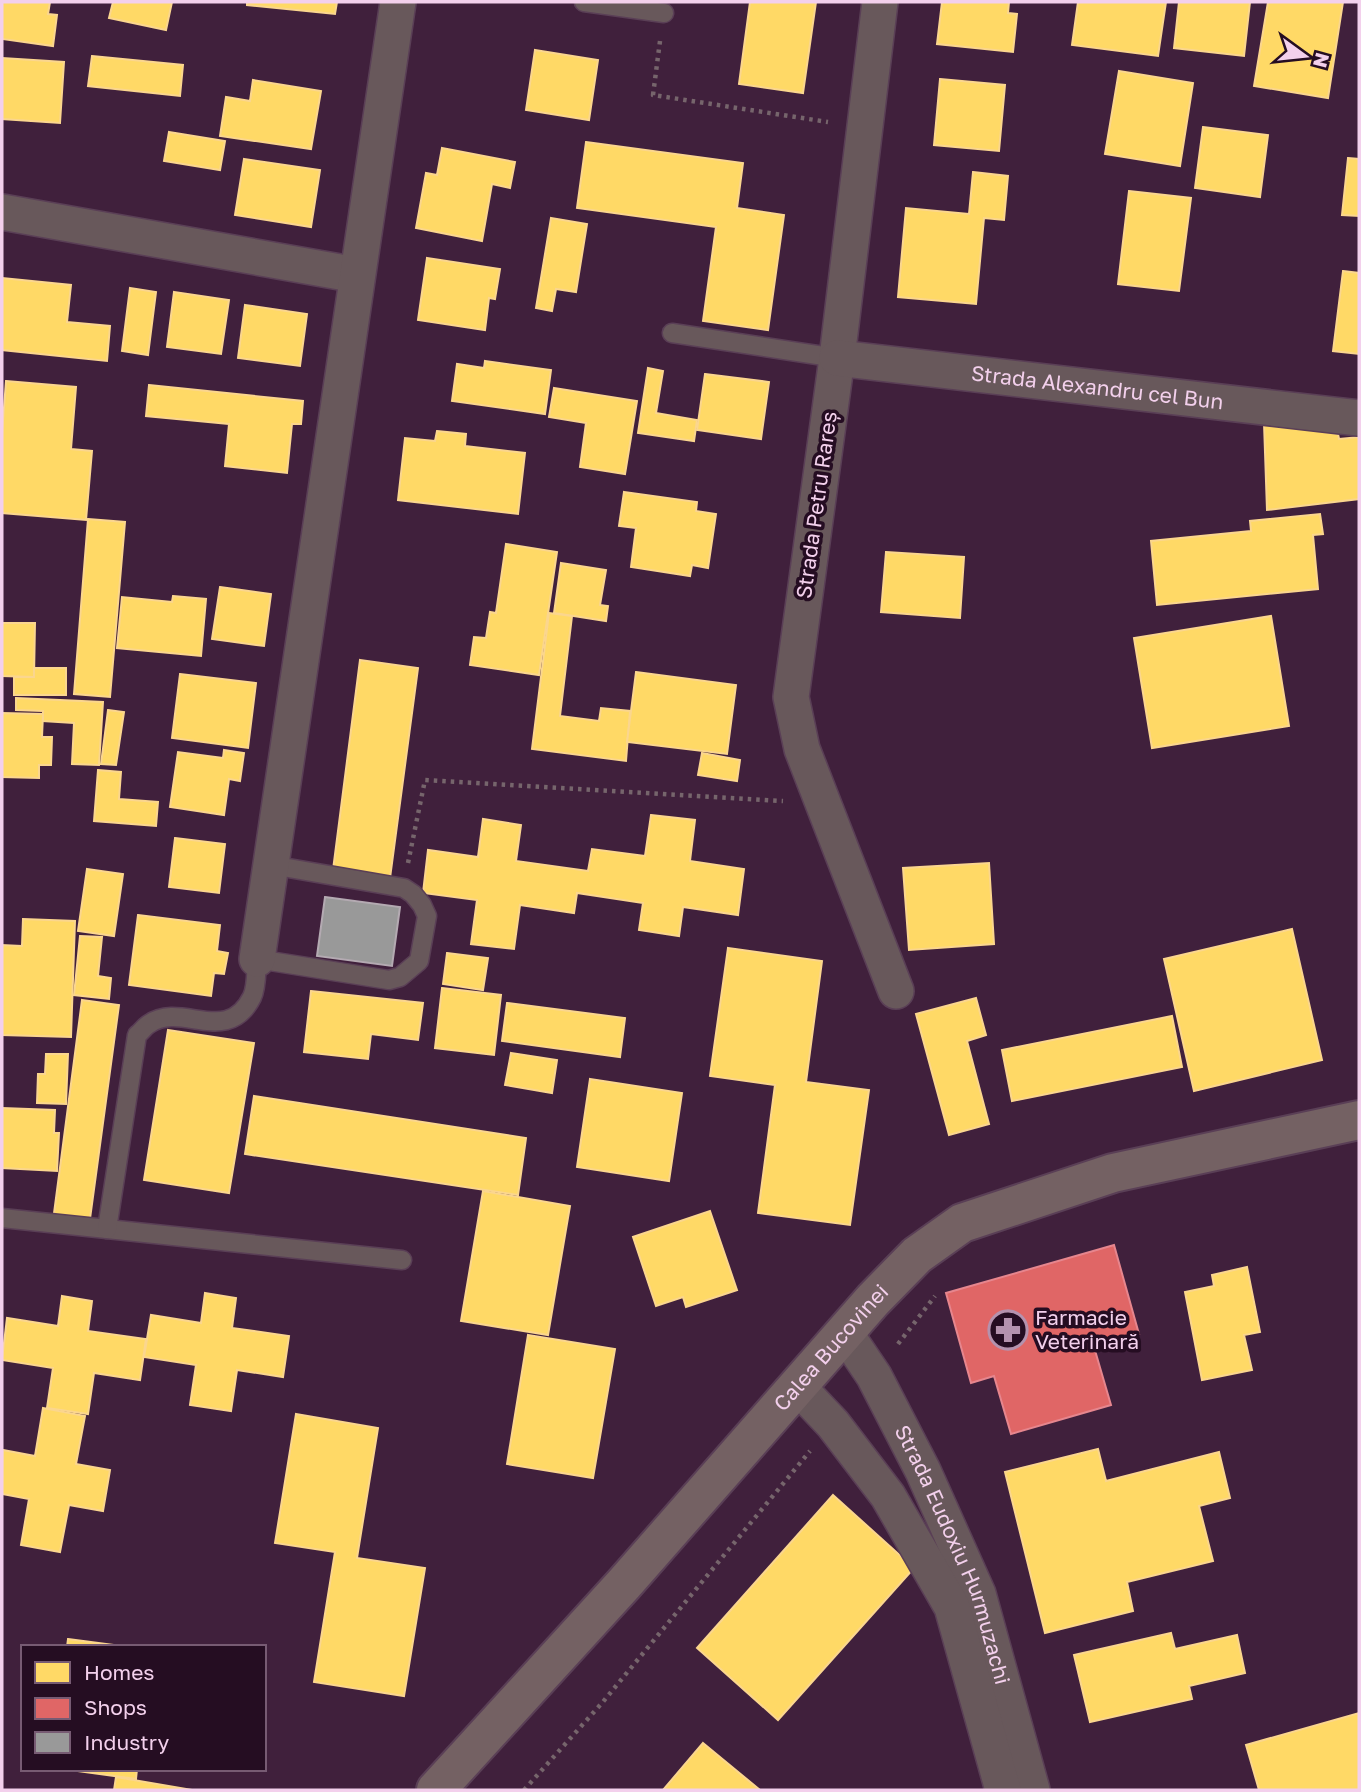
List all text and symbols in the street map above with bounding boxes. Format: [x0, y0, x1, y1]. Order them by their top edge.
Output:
north arrow [1270, 21, 1340, 91]
text: N [1309, 51, 1335, 70]
street label: Strada Alexandru cel Bun [970, 360, 1225, 414]
street label: Strada Petru Rareș [790, 410, 842, 600]
street label: Calea Bucovinei [768, 1278, 893, 1416]
place label: Farmacie Veterinară [1035, 1304, 1139, 1354]
pharmacy icon: Farmacie Veterinară [987, 1309, 1029, 1351]
street label: Strada Eudoxiu Hurmuzachi [890, 1420, 1016, 1687]
legend [21, 1645, 266, 1771]
text: Homes [84, 1659, 154, 1685]
text: Shops [84, 1694, 147, 1720]
text: Industry [84, 1729, 169, 1755]

